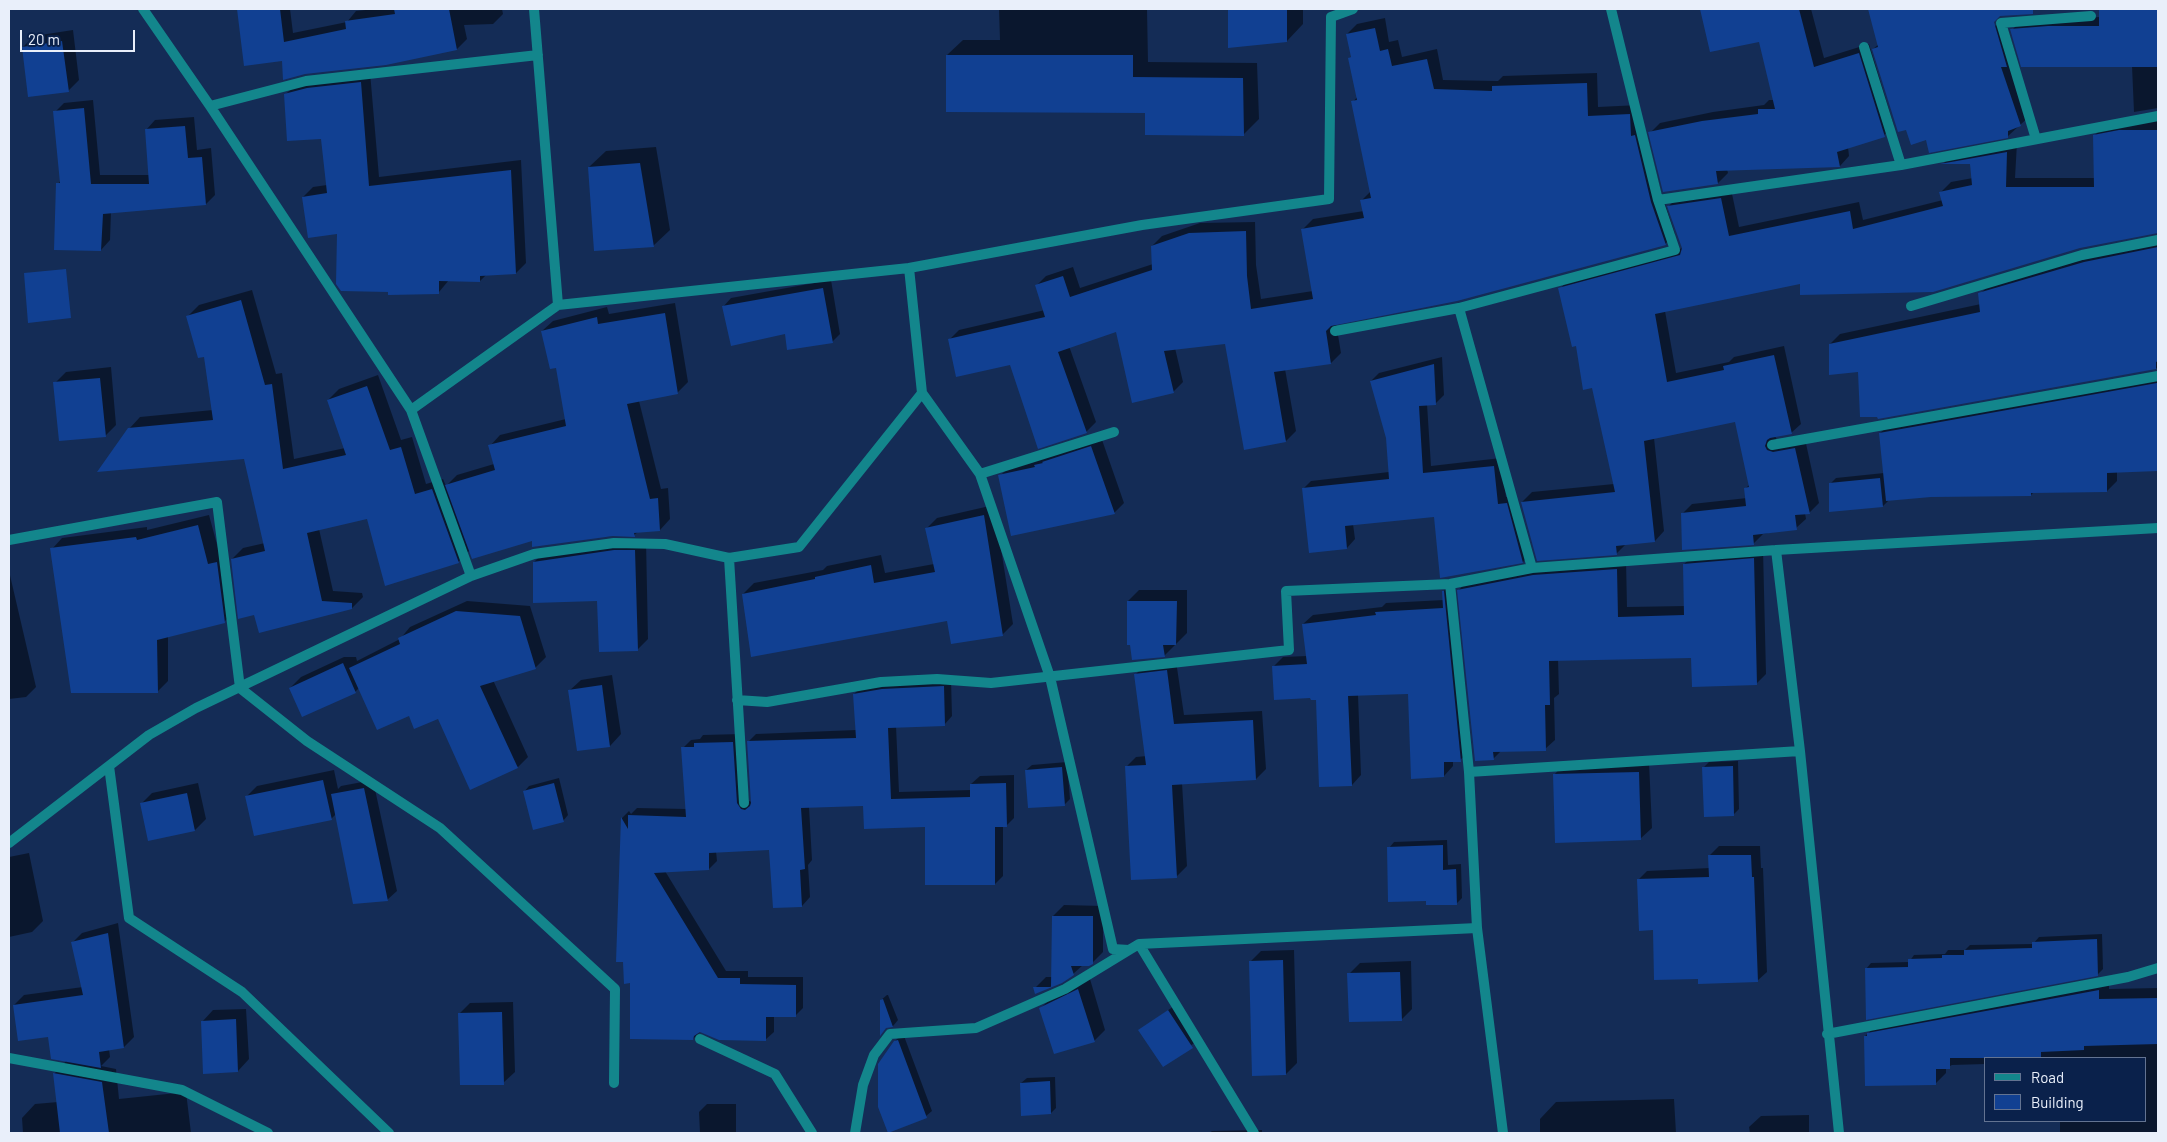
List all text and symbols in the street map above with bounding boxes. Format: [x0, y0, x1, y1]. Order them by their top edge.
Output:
scale bar [22, 20, 138, 52]
text: 20 m [28, 30, 60, 48]
legend [1984, 1057, 2147, 1122]
text: Road [2031, 1068, 2064, 1086]
text: Building [2031, 1093, 2084, 1111]

